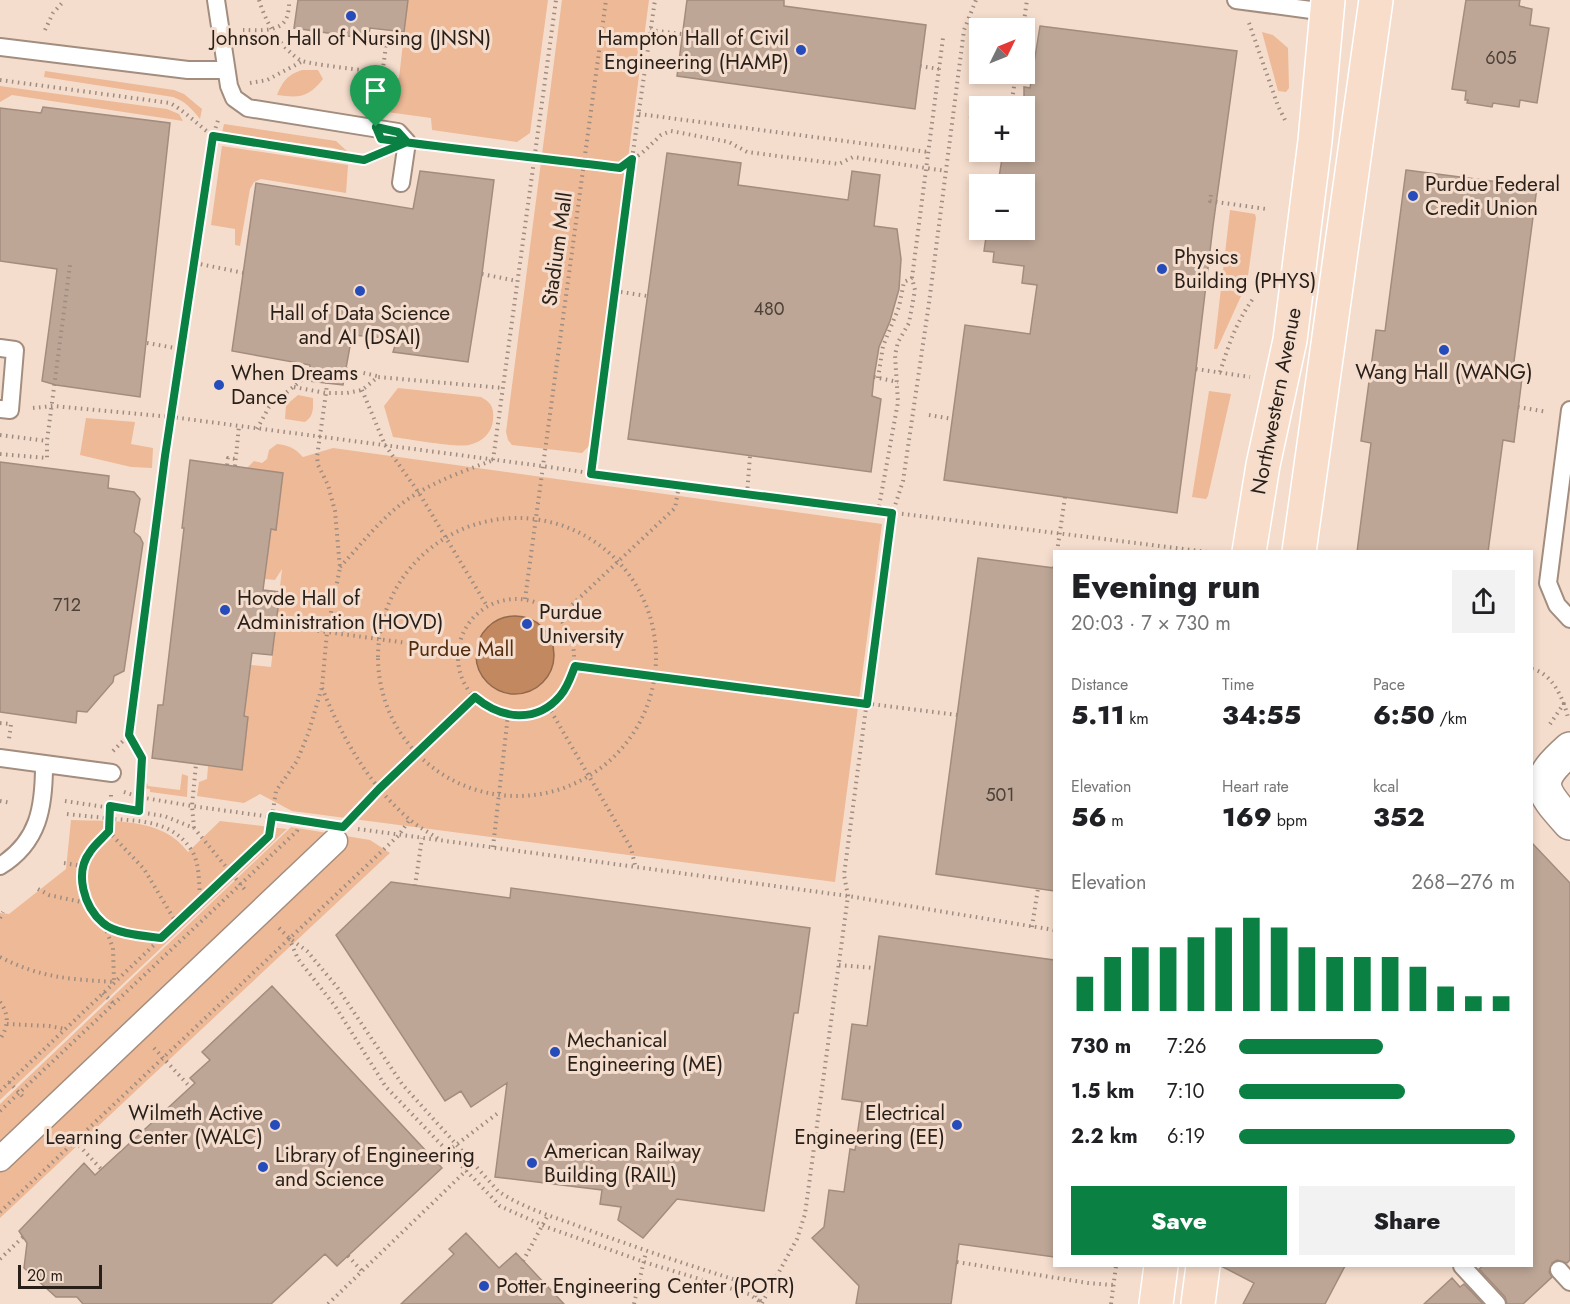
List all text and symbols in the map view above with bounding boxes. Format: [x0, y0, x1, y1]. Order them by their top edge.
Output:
marker: Johnson Hall of Nursing (JNSN) [344, 9, 358, 23]
north arrow [969, 18, 1035, 84]
map controls [969, 18, 1035, 240]
place label: Johnson Hall of Nursing (JNSN) [208, 23, 491, 53]
place label: Hampton Hall of Civil Engineering (HAMP) [597, 23, 789, 77]
marker: Hampton Hall of Civil Engineering (HAMP) [794, 43, 808, 57]
house number: 605 [1485, 45, 1517, 71]
pin [350, 65, 401, 127]
icon: arrive [359, 74, 392, 107]
button: + [969, 96, 1035, 162]
place label: Purdue Federal Credit Union [1425, 169, 1560, 223]
button: − [969, 174, 1035, 240]
marker: Purdue Federal Credit Union [1406, 189, 1420, 203]
street label: Stadium Mall [534, 190, 580, 308]
place label: Physics Building (PHYS) [1174, 242, 1317, 296]
marker: Physics Building (PHYS) [1155, 262, 1169, 276]
marker: Hall of Data Science and AI (DSAI) [353, 284, 367, 298]
house number: 480 [753, 296, 785, 322]
place label: Hall of Data Science and AI (DSAI) [270, 298, 450, 352]
street label: Northwestern Avenue [1243, 305, 1309, 497]
marker: Wang Hall (WANG) [1437, 343, 1451, 357]
place label: Wang Hall (WANG) [1355, 357, 1533, 387]
place label: When Dreams Dance [231, 358, 358, 412]
marker: When Dreams Dance [212, 378, 226, 392]
text: Evening run [1071, 563, 1261, 610]
button: share [1452, 570, 1515, 633]
place label: Hovde Hall of Administration (HOVD) [237, 583, 443, 637]
house number: 712 [53, 592, 81, 618]
place label: Purdue University [539, 597, 625, 651]
marker: Hovde Hall of Administration (HOVD) [218, 603, 232, 617]
text: 20:03 · 7 × 730 m [1071, 609, 1231, 638]
marker: Purdue University [520, 617, 534, 631]
park label: Purdue Mall [408, 634, 514, 664]
text: Distance [1071, 673, 1128, 696]
text: Time [1222, 673, 1254, 696]
text: Pace [1373, 673, 1405, 696]
text: 5.11 [1071, 696, 1124, 734]
text: 34:55 [1222, 696, 1301, 734]
text: 6:50 [1373, 696, 1435, 734]
text: km [1124, 707, 1149, 730]
text: /km [1435, 707, 1467, 730]
text: Elevation [1071, 775, 1131, 798]
text: Heart rate [1222, 775, 1289, 798]
text: kcal [1373, 775, 1399, 798]
house number: 501 [985, 782, 1015, 808]
text: 56 [1071, 798, 1107, 836]
text: 169 [1222, 798, 1272, 836]
text: 352 [1373, 798, 1425, 836]
text: m [1107, 809, 1124, 832]
text: bpm [1272, 809, 1307, 832]
text: Elevation [1071, 868, 1146, 897]
text: 268–276 m [1411, 868, 1515, 897]
place label: Mechanical Engineering (ME) [567, 1025, 723, 1079]
text: 730 m [1071, 1032, 1131, 1061]
text: 7:26 [1167, 1032, 1206, 1061]
marker: Mechanical Engineering (ME) [548, 1045, 562, 1059]
text: 1.5 km [1071, 1077, 1134, 1106]
text: 7:10 [1167, 1077, 1205, 1106]
place label: Wilmeth Active Learning Center (WALC) [45, 1098, 263, 1152]
place label: Electrical Engineering (EE) [794, 1098, 945, 1152]
marker: Wilmeth Active Learning Center (WALC) [268, 1118, 282, 1132]
marker: Electrical Engineering (EE) [950, 1118, 964, 1132]
text: 2.2 km [1071, 1122, 1138, 1151]
text: 6:19 [1167, 1122, 1205, 1151]
place label: American Railway Building (RAIL) [544, 1136, 702, 1190]
place label: Library of Engineering and Science [275, 1140, 475, 1194]
marker: American Railway Building (RAIL) [525, 1156, 539, 1170]
marker: Library of Engineering and Science [256, 1160, 270, 1174]
button: Save [1071, 1186, 1287, 1255]
button: Share [1299, 1186, 1515, 1255]
scale bar [18, 1262, 102, 1290]
text: 20 m [27, 1264, 63, 1287]
place label: Potter Engineering Center (POTR) [496, 1271, 795, 1301]
marker: Potter Engineering Center (POTR) [477, 1279, 491, 1293]

